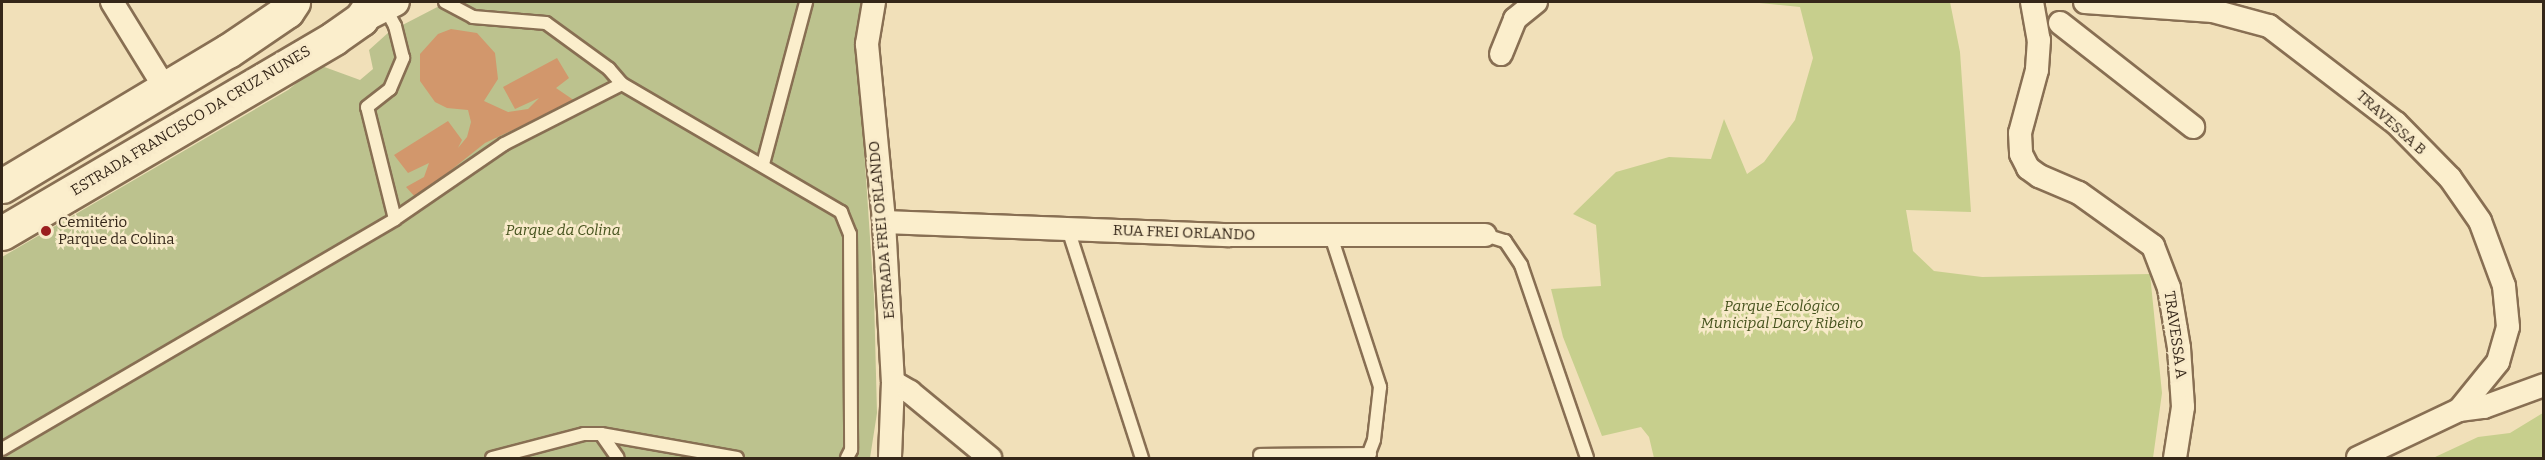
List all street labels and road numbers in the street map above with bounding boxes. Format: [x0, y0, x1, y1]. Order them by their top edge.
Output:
street label: ESTRADA FRANCISCO DA CRUZ NUNES [68, 42, 314, 200]
street label: TRAVESSA B [2352, 87, 2430, 159]
street label: ESTRADA FREI ORLANDO [865, 140, 899, 320]
street label: RUA FREI ORLANDO [1113, 222, 1255, 244]
street label: TRAVESSA A [2160, 290, 2190, 380]

